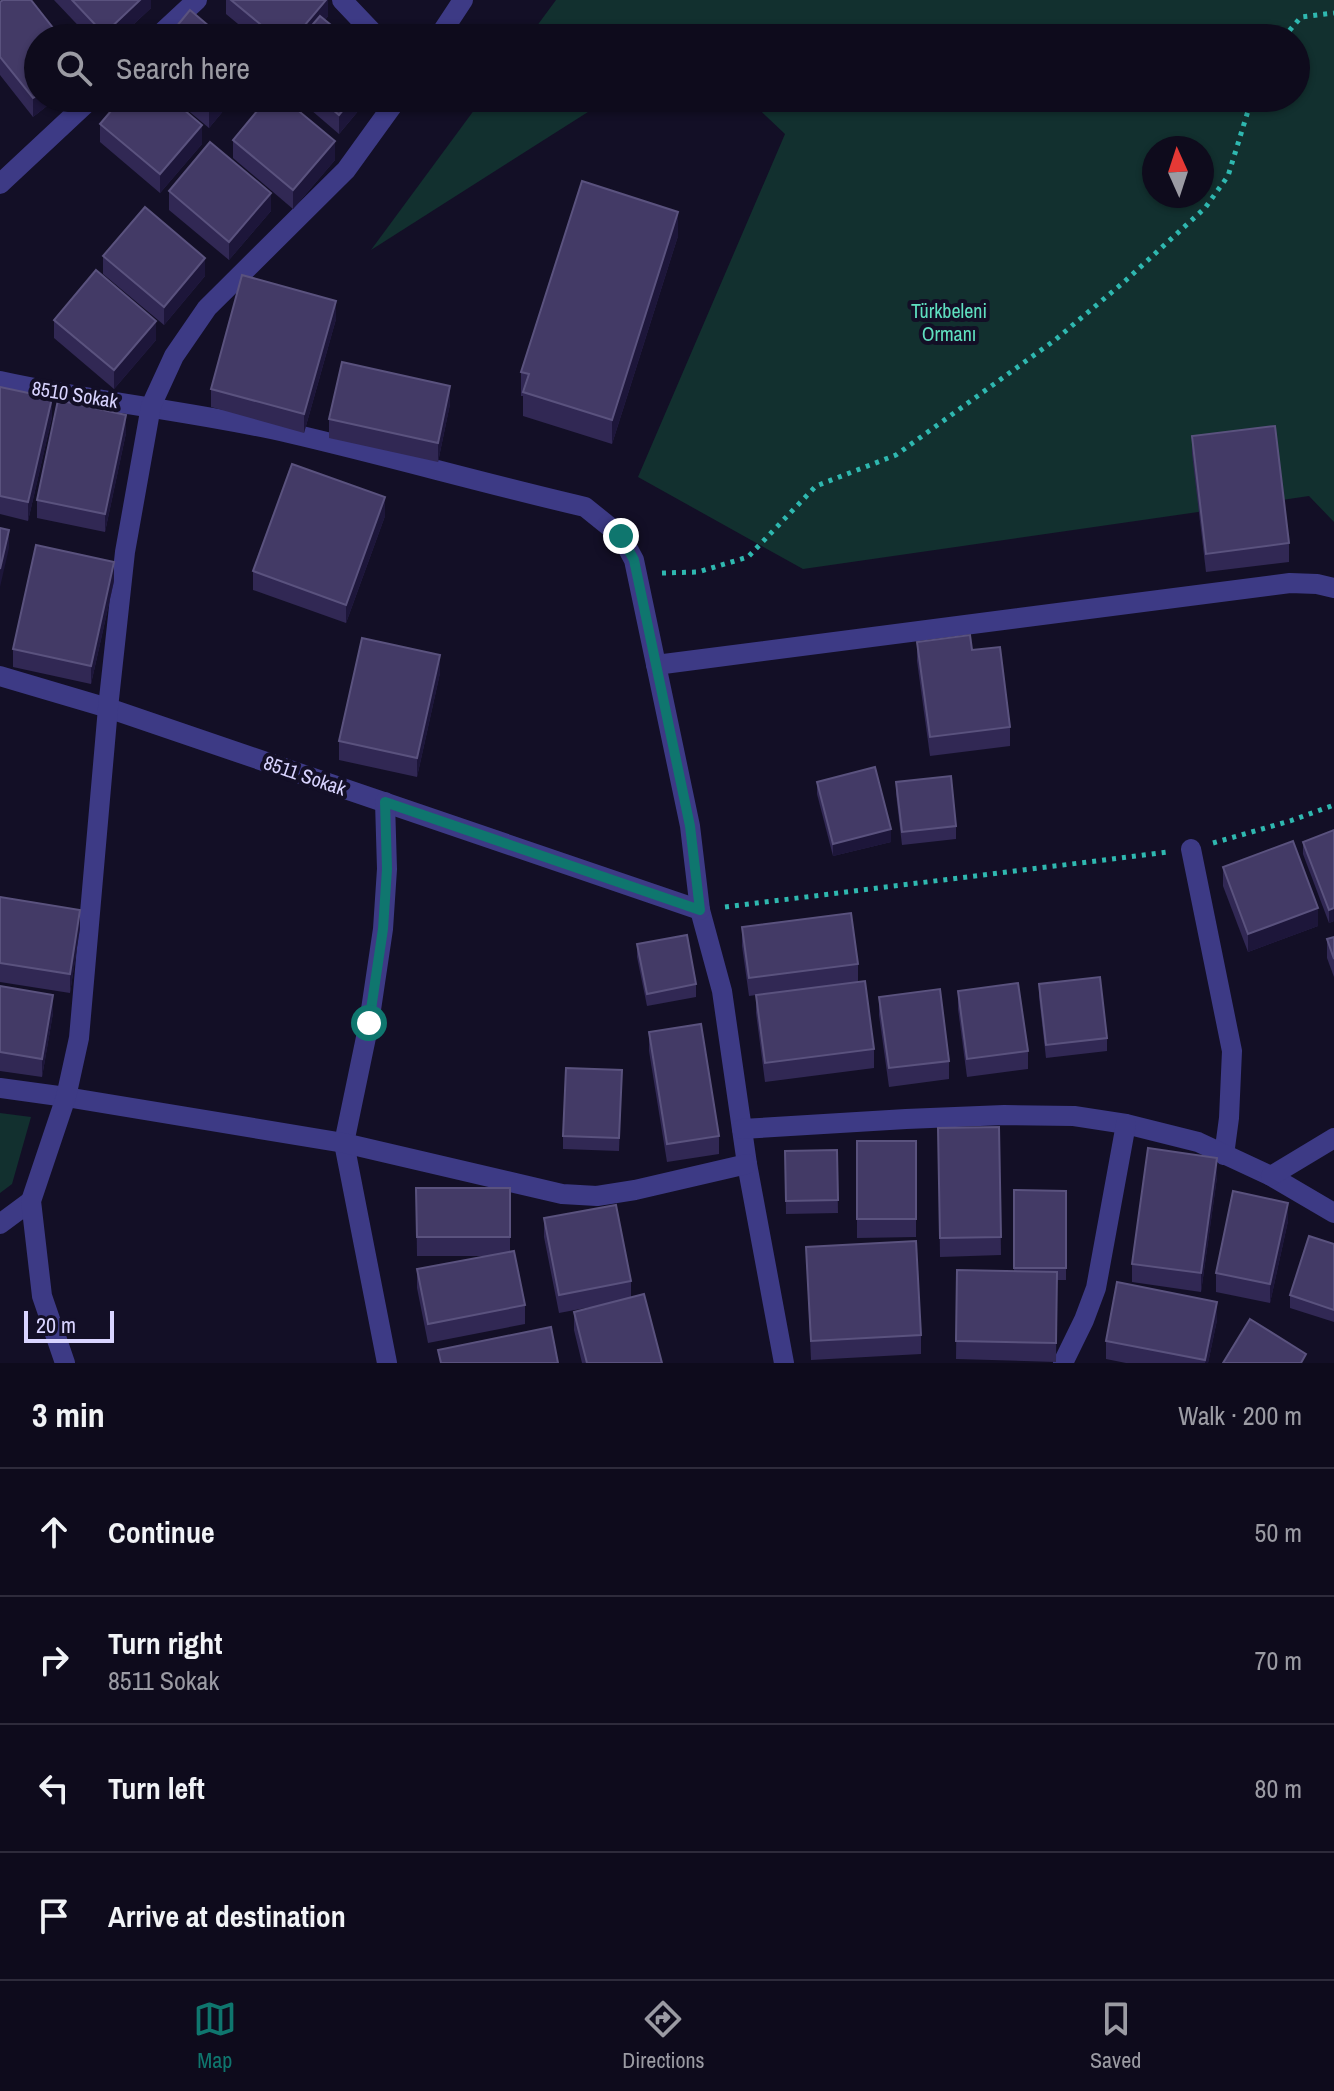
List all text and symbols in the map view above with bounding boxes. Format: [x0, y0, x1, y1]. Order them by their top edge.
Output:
search box [24, 24, 1310, 112]
icon: search [52, 46, 96, 90]
text: Search here [116, 48, 250, 88]
north arrow [1142, 136, 1214, 208]
park label: Türkbeleni Ormanı [911, 297, 987, 347]
street label: 8510 Sokak [30, 374, 121, 414]
route end [603, 518, 639, 554]
street label: 8511 Sokak [260, 748, 351, 802]
route start [351, 1005, 387, 1041]
scale bar [24, 1307, 114, 1343]
text: 20 m [36, 1310, 76, 1340]
text: 3 min [32, 1392, 105, 1438]
text: Walk · 200 m [1178, 1398, 1302, 1433]
icon: ahead [32, 1510, 76, 1554]
text: Continue [108, 1512, 215, 1552]
text: 50 m [1255, 1515, 1302, 1550]
text: Turn right [108, 1623, 222, 1663]
icon: right [32, 1638, 76, 1682]
text: 70 m [1255, 1643, 1302, 1678]
text: 8511 Sokak [108, 1663, 219, 1698]
icon: left [32, 1766, 76, 1810]
text: Turn left [108, 1768, 205, 1808]
text: 80 m [1255, 1771, 1302, 1806]
icon: arrive [32, 1894, 76, 1938]
text: Arrive at destination [108, 1896, 346, 1936]
tab: Map [193, 1997, 237, 2075]
tab: Directions [622, 1997, 705, 2075]
tab: Saved [1090, 1997, 1141, 2075]

